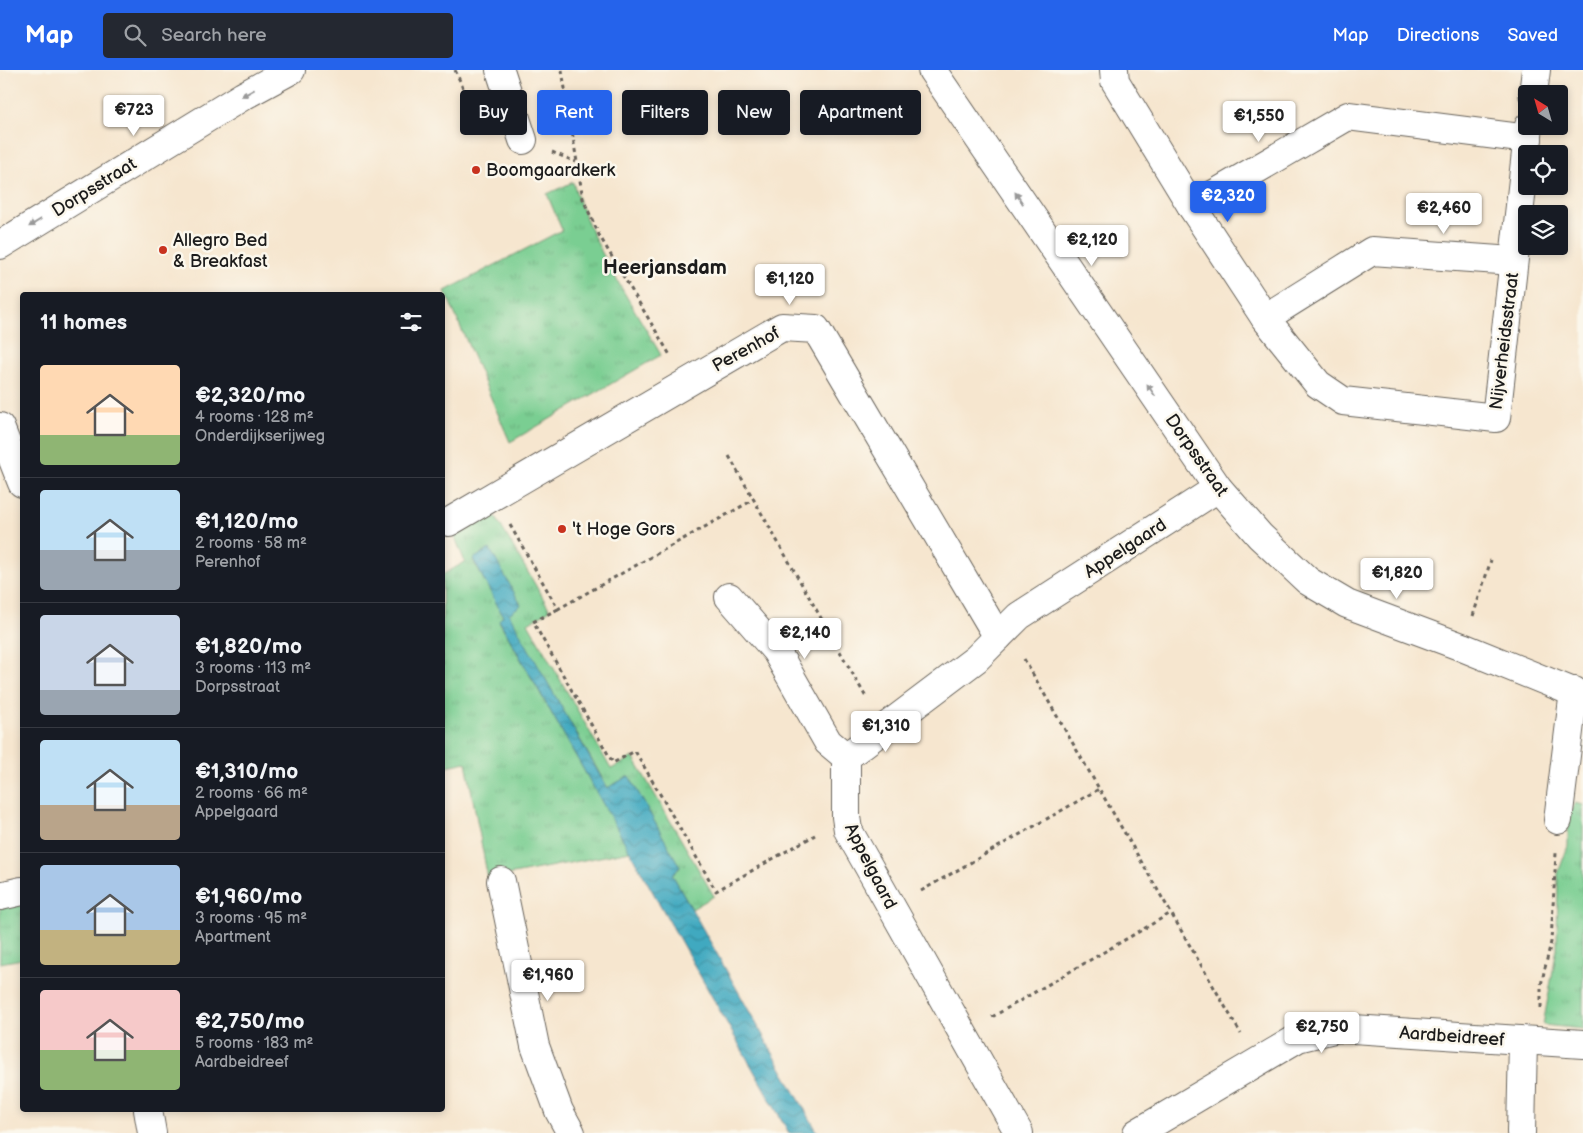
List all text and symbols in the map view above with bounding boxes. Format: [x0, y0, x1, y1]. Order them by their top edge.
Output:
search box [103, 13, 453, 58]
text: Map [25, 21, 73, 50]
icon: search [121, 21, 149, 49]
text: Search here [161, 24, 267, 47]
text: Map [1333, 25, 1369, 46]
text: Directions [1397, 25, 1479, 46]
text: Saved [1507, 25, 1558, 46]
north arrow [1518, 85, 1568, 135]
map controls [1518, 85, 1568, 255]
one-way arrow [241, 89, 255, 97]
chip: Buy [460, 90, 527, 135]
chip: Rent [537, 90, 612, 135]
chip: Filters [622, 90, 708, 135]
chip: New [718, 90, 790, 135]
chip: Apartment [800, 90, 921, 135]
pin: €723 [104, 94, 164, 137]
pin: €1,550 [1218, 100, 1300, 143]
text: €723 [114, 101, 154, 120]
text: €1,550 [1234, 107, 1284, 126]
button: locate [1518, 145, 1568, 195]
street label: Dorpsstraat [48, 153, 141, 222]
place label: Boomgaardkerk [486, 160, 616, 181]
marker: Boomgaardkerk [470, 164, 482, 176]
pin: €2,320 [1187, 180, 1269, 223]
text: €2,320 [1201, 187, 1255, 206]
one-way arrow [1014, 191, 1024, 205]
pin: €2,460 [1403, 192, 1485, 235]
text: €2,460 [1417, 199, 1471, 218]
button: layers [1518, 205, 1568, 255]
one-way arrow [28, 219, 42, 228]
pin: €2,120 [1051, 224, 1133, 267]
place label: Allegro Bed & Breakfast [173, 230, 268, 272]
text: €2,120 [1066, 231, 1118, 250]
marker: Allegro Bed & Breakfast [157, 244, 169, 256]
district label: Heerjansdam [603, 256, 727, 280]
pin: €1,120 [749, 264, 831, 306]
text: €1,120 [766, 270, 814, 289]
street label: Nijverheidsstraat [1486, 271, 1523, 411]
icon: filters [397, 308, 425, 336]
text: 11 homes [40, 310, 127, 335]
street label: Perenhof [709, 322, 784, 377]
text: €2,320/mo [195, 383, 305, 408]
one-way arrow [1146, 383, 1156, 397]
icon: home [80, 385, 140, 445]
text: 4 rooms · 128 m² [195, 408, 314, 427]
street label: Dorpsstraat [1161, 410, 1233, 501]
text: Onderdijkserijweg [195, 427, 325, 446]
text: €1,120/mo [195, 509, 298, 534]
icon: home [80, 510, 140, 570]
street label: Appelgaard [1080, 514, 1170, 583]
place label: 't Hoge Gors [572, 519, 675, 540]
marker: 't Hoge Gors [556, 523, 568, 535]
text: 2 rooms · 58 m² [195, 534, 307, 553]
text: Perenhof [195, 553, 261, 572]
pin: €1,820 [1356, 558, 1438, 600]
text: €1,820 [1371, 564, 1423, 583]
pin: €2,140 [764, 618, 846, 660]
text: €2,140 [779, 624, 831, 643]
text: €1,820/mo [195, 634, 302, 659]
icon: home [80, 635, 140, 695]
text: 3 rooms · 113 m² [195, 659, 311, 678]
text: Dorpsstraat [195, 678, 280, 697]
pin: €1,310 [845, 710, 927, 753]
text: €1,310 [862, 717, 910, 736]
text: €1,310/mo [195, 759, 298, 784]
icon: home [80, 760, 140, 820]
text: 2 rooms · 66 m² [195, 784, 308, 803]
text: Appelgaard [195, 803, 278, 822]
street label: Appelgaard [840, 820, 901, 913]
text: €1,960/mo [195, 884, 302, 909]
icon: home [80, 885, 140, 945]
text: 3 rooms · 95 m² [195, 909, 307, 928]
text: Apartment [195, 928, 271, 947]
pin: €1,960 [507, 960, 589, 1002]
text: €1,960 [522, 966, 574, 985]
text: €2,750/mo [195, 1009, 305, 1034]
icon: home [80, 1010, 140, 1070]
pin: €2,750 [1281, 1012, 1363, 1054]
text: €2,750 [1295, 1018, 1349, 1037]
street label: Aardbeidreef [1399, 1022, 1506, 1051]
text: 5 rooms · 183 m² [195, 1034, 314, 1053]
text: Aardbeidreef [195, 1053, 289, 1072]

